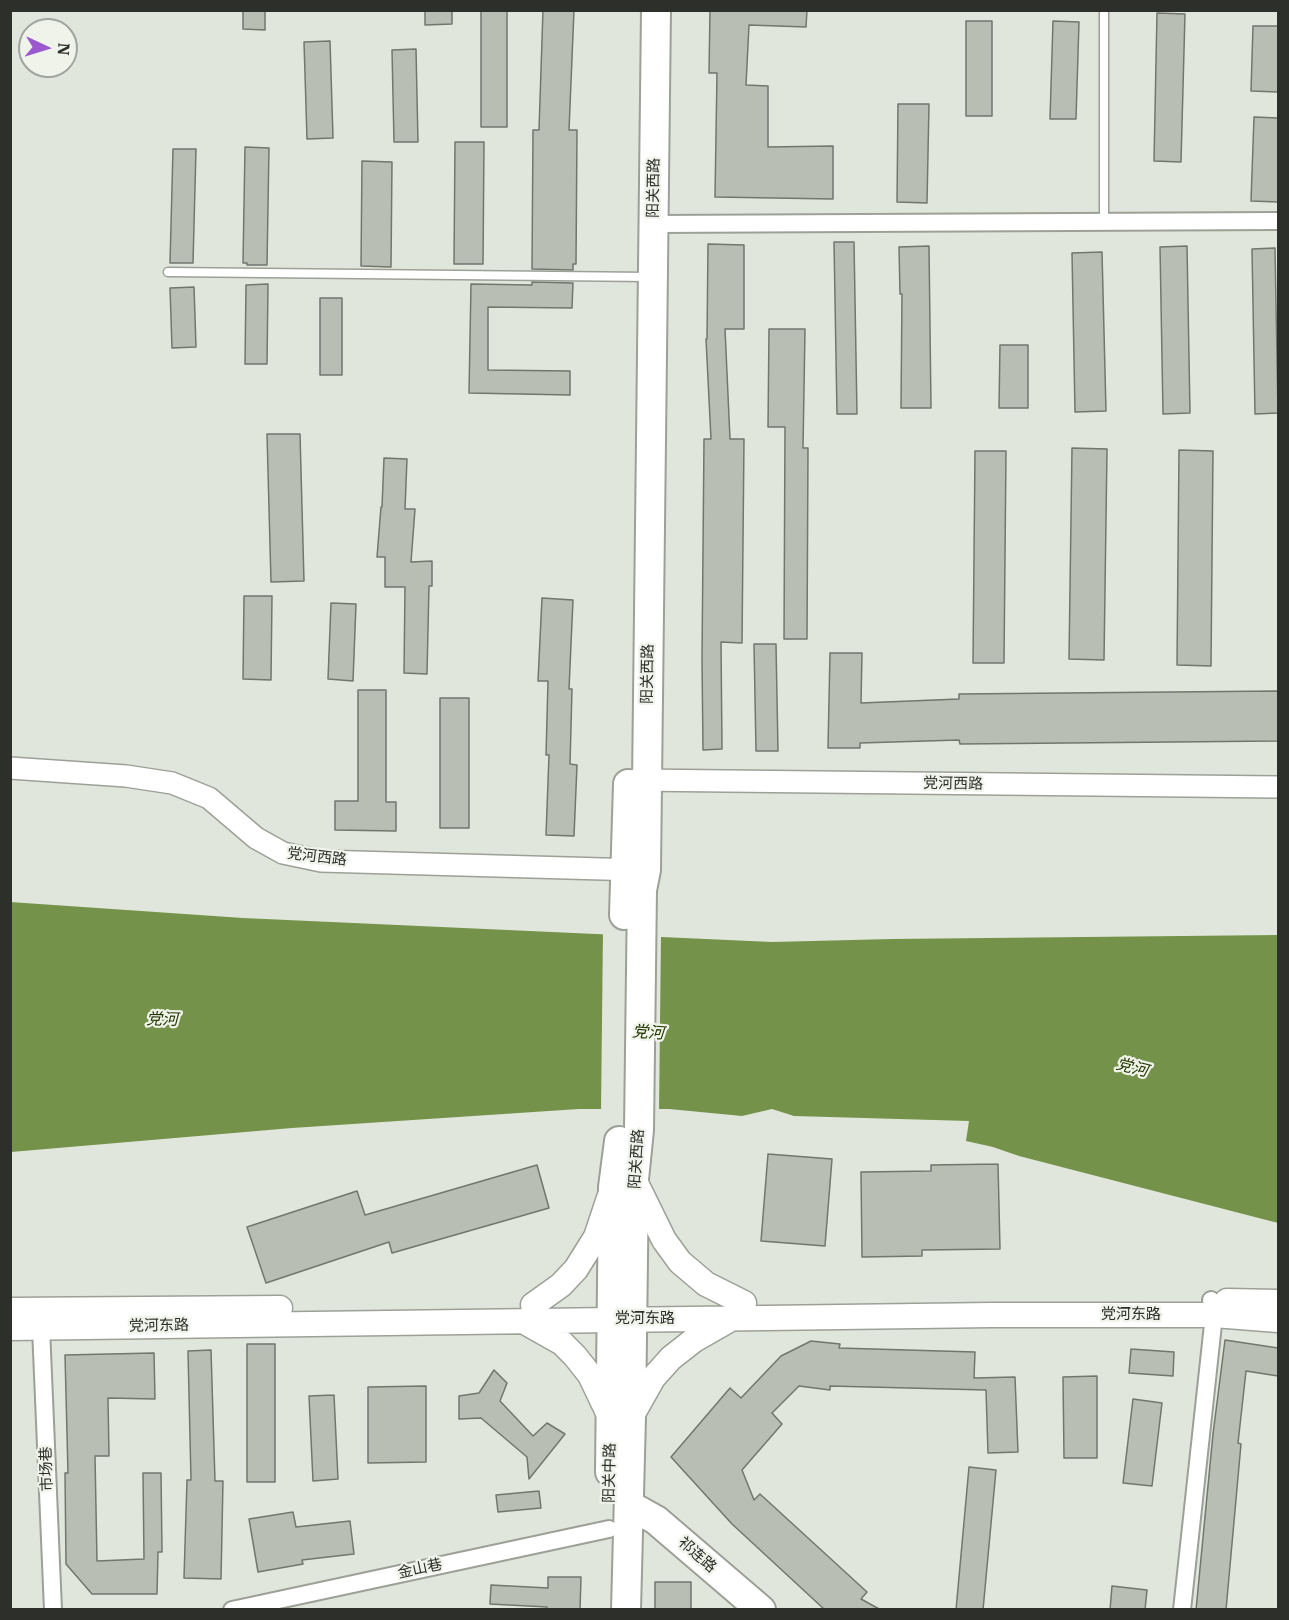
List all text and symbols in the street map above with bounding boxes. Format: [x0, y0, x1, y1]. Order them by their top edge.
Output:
north arrow [18, 18, 78, 78]
text: N [54, 42, 74, 56]
street label: 阳关西路 [644, 158, 664, 218]
street label: 阳关西路 [638, 644, 658, 704]
street label: 党河西路 [923, 774, 983, 794]
street label: 党河西路 [286, 844, 348, 870]
water label: 党河 [146, 1010, 178, 1030]
water label: 党河 [631, 1022, 665, 1044]
water label: 党河 [1114, 1055, 1150, 1081]
street label: 阳关西路 [626, 1128, 648, 1190]
street label: 党河东路 [1101, 1306, 1161, 1324]
street label: 党河东路 [615, 1310, 675, 1328]
street label: 党河东路 [129, 1316, 189, 1336]
street label: 阳关中路 [600, 1443, 620, 1503]
street label: 市场巷 [37, 1446, 57, 1492]
street label: 祁连路 [674, 1533, 720, 1577]
street label: 金山巷 [396, 1556, 444, 1582]

